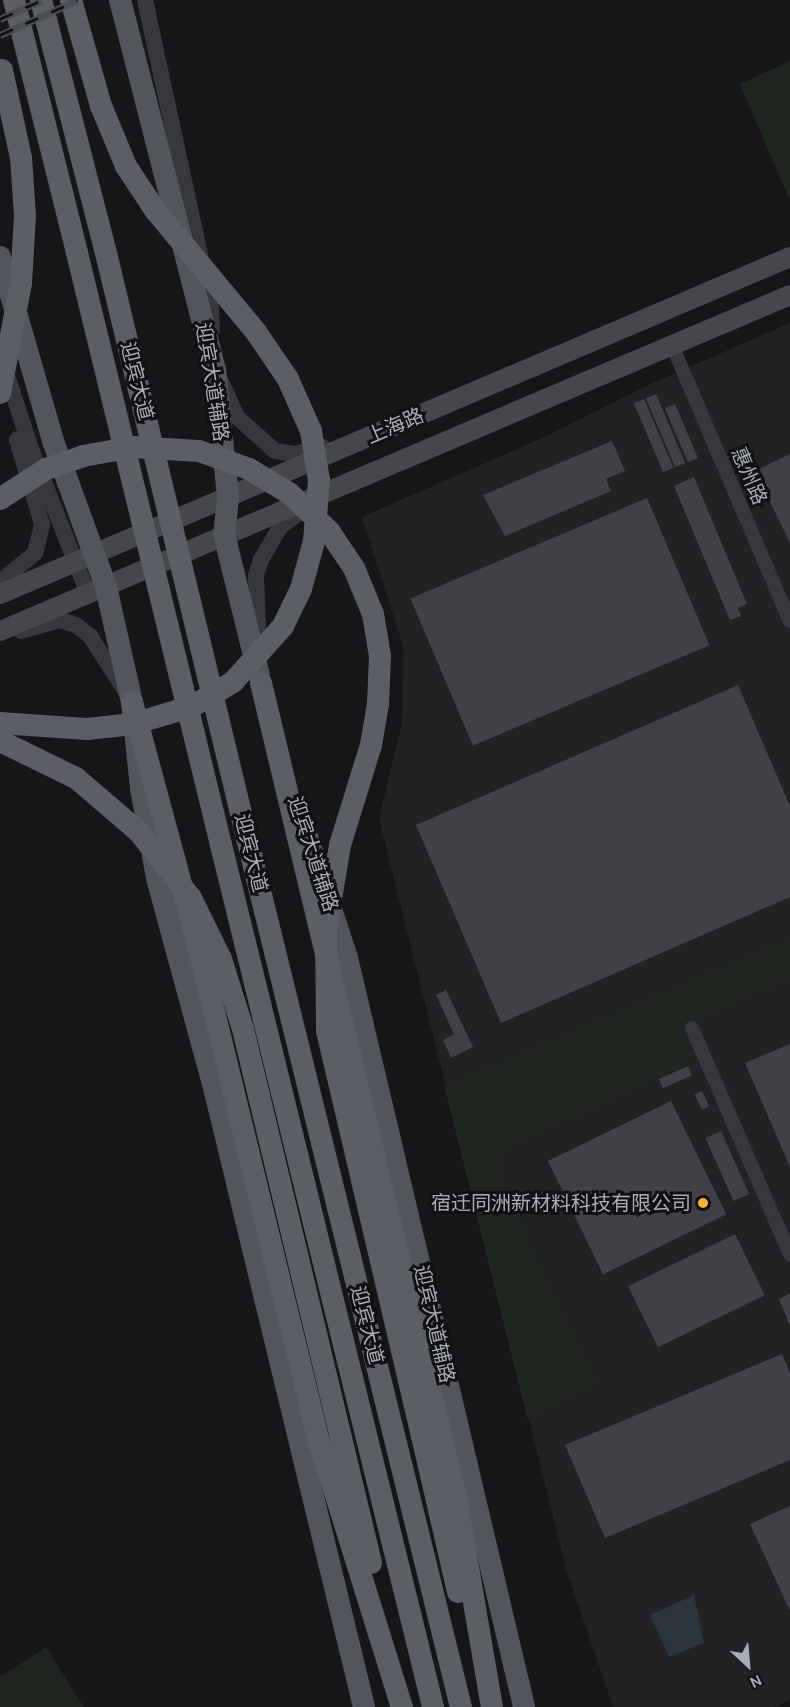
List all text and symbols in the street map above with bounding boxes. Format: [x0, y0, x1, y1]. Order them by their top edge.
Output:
street label: 迎宾大道辅路 [191, 321, 233, 443]
street label: 迎宾大道 [116, 339, 158, 423]
street label: 上海路 [363, 403, 427, 449]
street label: 惠州路 [726, 444, 772, 508]
street label: 迎宾大道辅路 [283, 793, 343, 915]
street label: 迎宾大道 [230, 811, 272, 895]
place label: 宿迁同洲新材料科技有限公司 [431, 1191, 691, 1215]
marker: 宿迁同洲新材料科技有限公司 [696, 1196, 710, 1210]
street label: 迎宾大道辅路 [409, 1263, 459, 1385]
street label: 迎宾大道 [346, 1283, 388, 1367]
north arrow [718, 1635, 778, 1695]
text: N [747, 1671, 765, 1693]

